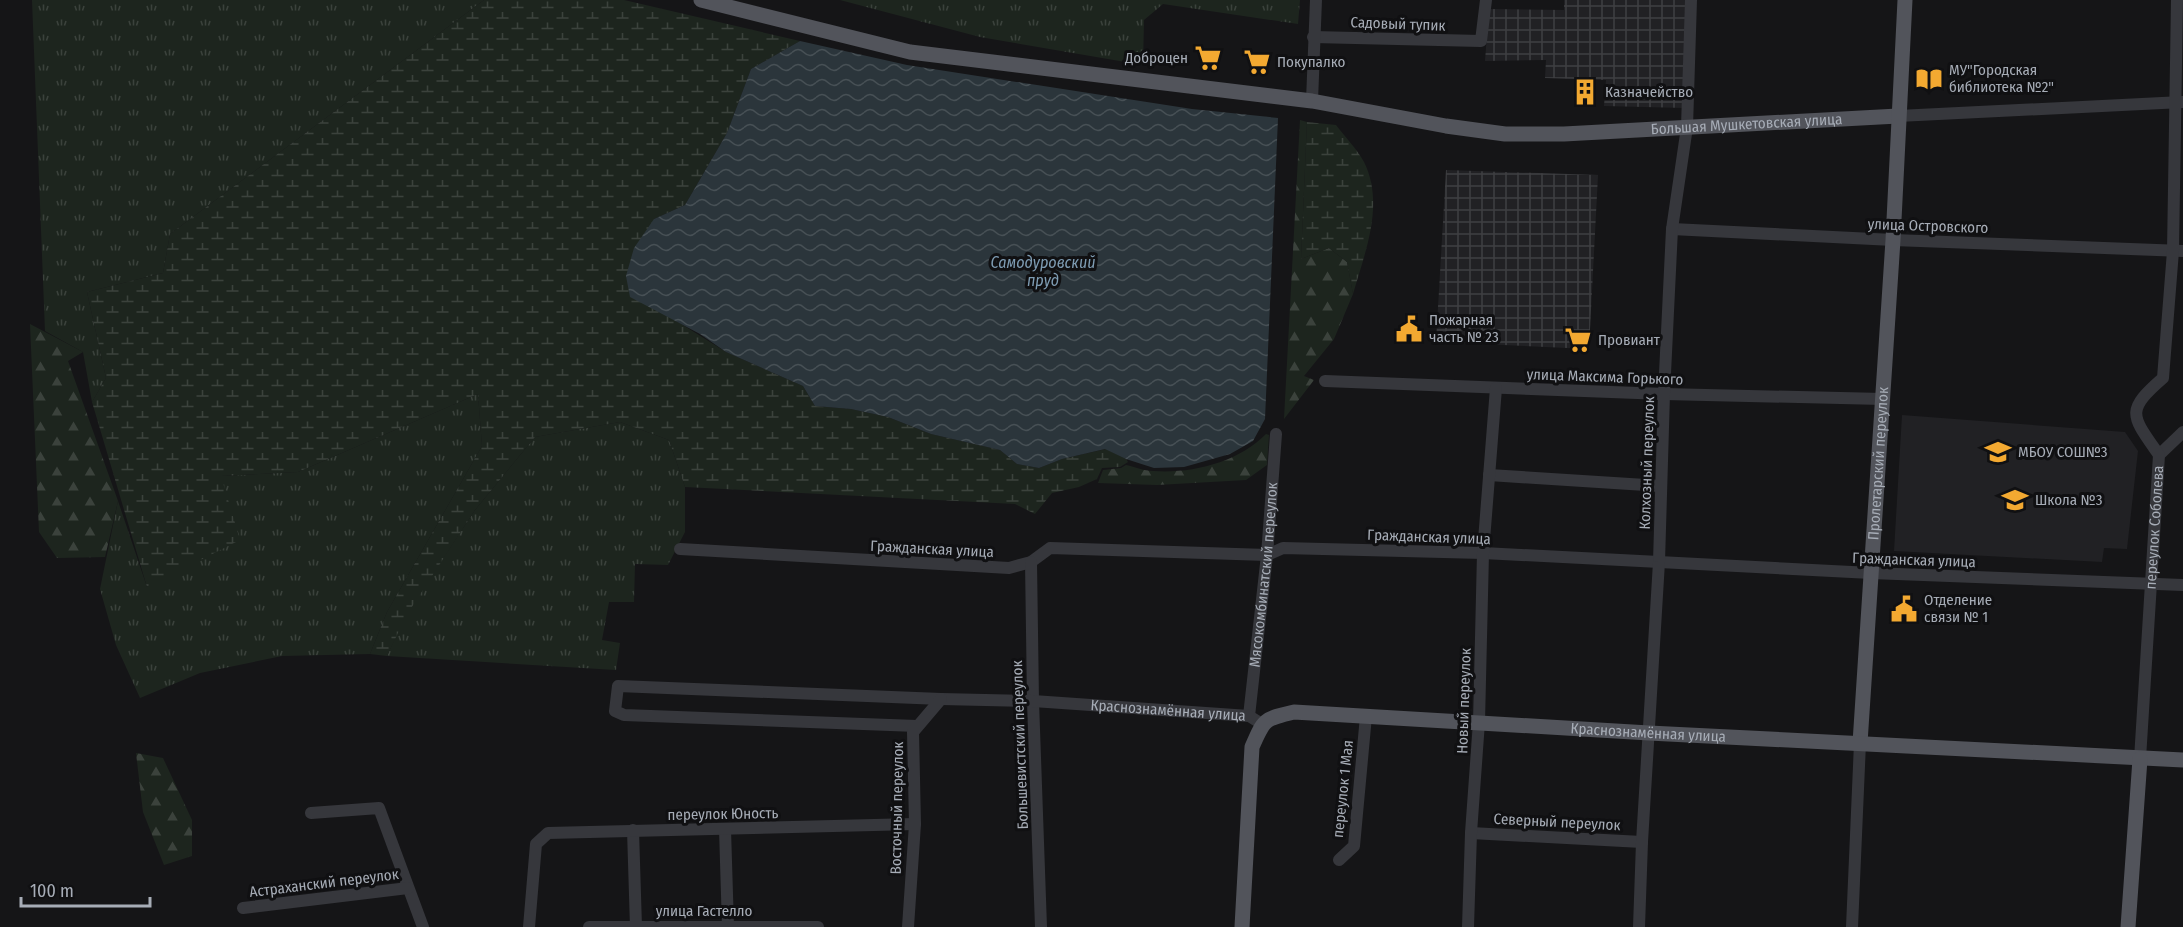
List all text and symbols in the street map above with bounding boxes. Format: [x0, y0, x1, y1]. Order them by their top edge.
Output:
street label: Садовый тупик [1350, 13, 1446, 35]
supermarket icon: Доброцен [1193, 43, 1223, 73]
supermarket icon: Покупалко [1242, 47, 1272, 77]
place label: Доброцен [1124, 49, 1188, 67]
place label: Покупалко [1277, 53, 1346, 71]
place label: МУ"Городская библиотека №2" [1949, 61, 2054, 96]
library icon: МУ"Городская библиотека №2" [1914, 64, 1944, 94]
building icon: Казначейство [1570, 77, 1600, 107]
place label: Казначейство [1605, 83, 1693, 101]
street label: Большая Мушкетовская улица [1650, 110, 1843, 138]
street label: улица Островского [1867, 215, 1989, 237]
water label: Самодуровский пруд [990, 253, 1096, 290]
place label: Пожарная часть № 23 [1429, 311, 1499, 346]
public building icon: Пожарная часть № 23 [1394, 314, 1424, 344]
supermarket icon: Провиант [1563, 325, 1593, 355]
place label: Провиант [1598, 331, 1661, 349]
street label: улица Максима Горького [1526, 365, 1684, 389]
street label: Пролетарский переулок [1864, 386, 1892, 541]
street label: Колхозный переулок [1636, 396, 1658, 530]
school or university icon: МБОУ СОШ№3 [1983, 437, 2013, 467]
place label: МБОУ СОШ№3 [2018, 443, 2108, 461]
street label: переулок Соболева [2142, 465, 2167, 590]
street label: Мясокомбинатский переулок [1246, 482, 1281, 668]
school or university icon: Школа №3 [2000, 485, 2030, 515]
place label: Школа №3 [2035, 491, 2103, 509]
street label: Гражданская улица [1367, 526, 1491, 548]
street label: Гражданская улица [870, 537, 994, 561]
street label: Гражданская улица [1852, 549, 1976, 571]
place label: Отделение связи № 1 [1924, 591, 1992, 626]
public building icon: Отделение связи № 1 [1889, 594, 1919, 624]
street label: Новый переулок [1453, 648, 1475, 754]
street label: Большевистский переулок [1008, 660, 1032, 830]
street label: Краснознамённая улица [1090, 696, 1246, 725]
street label: Краснознамённая улица [1570, 719, 1726, 746]
street label: переулок 1 Мая [1329, 739, 1357, 839]
street label: Восточный переулок [887, 741, 907, 875]
street label: переулок Юность [667, 804, 779, 824]
street label: Северный переулок [1493, 810, 1621, 834]
street label: Астраханский переулок [248, 865, 400, 901]
scale bar [21, 870, 150, 908]
text: 100 m [30, 880, 74, 902]
street label: улица Гастелло [656, 902, 752, 920]

